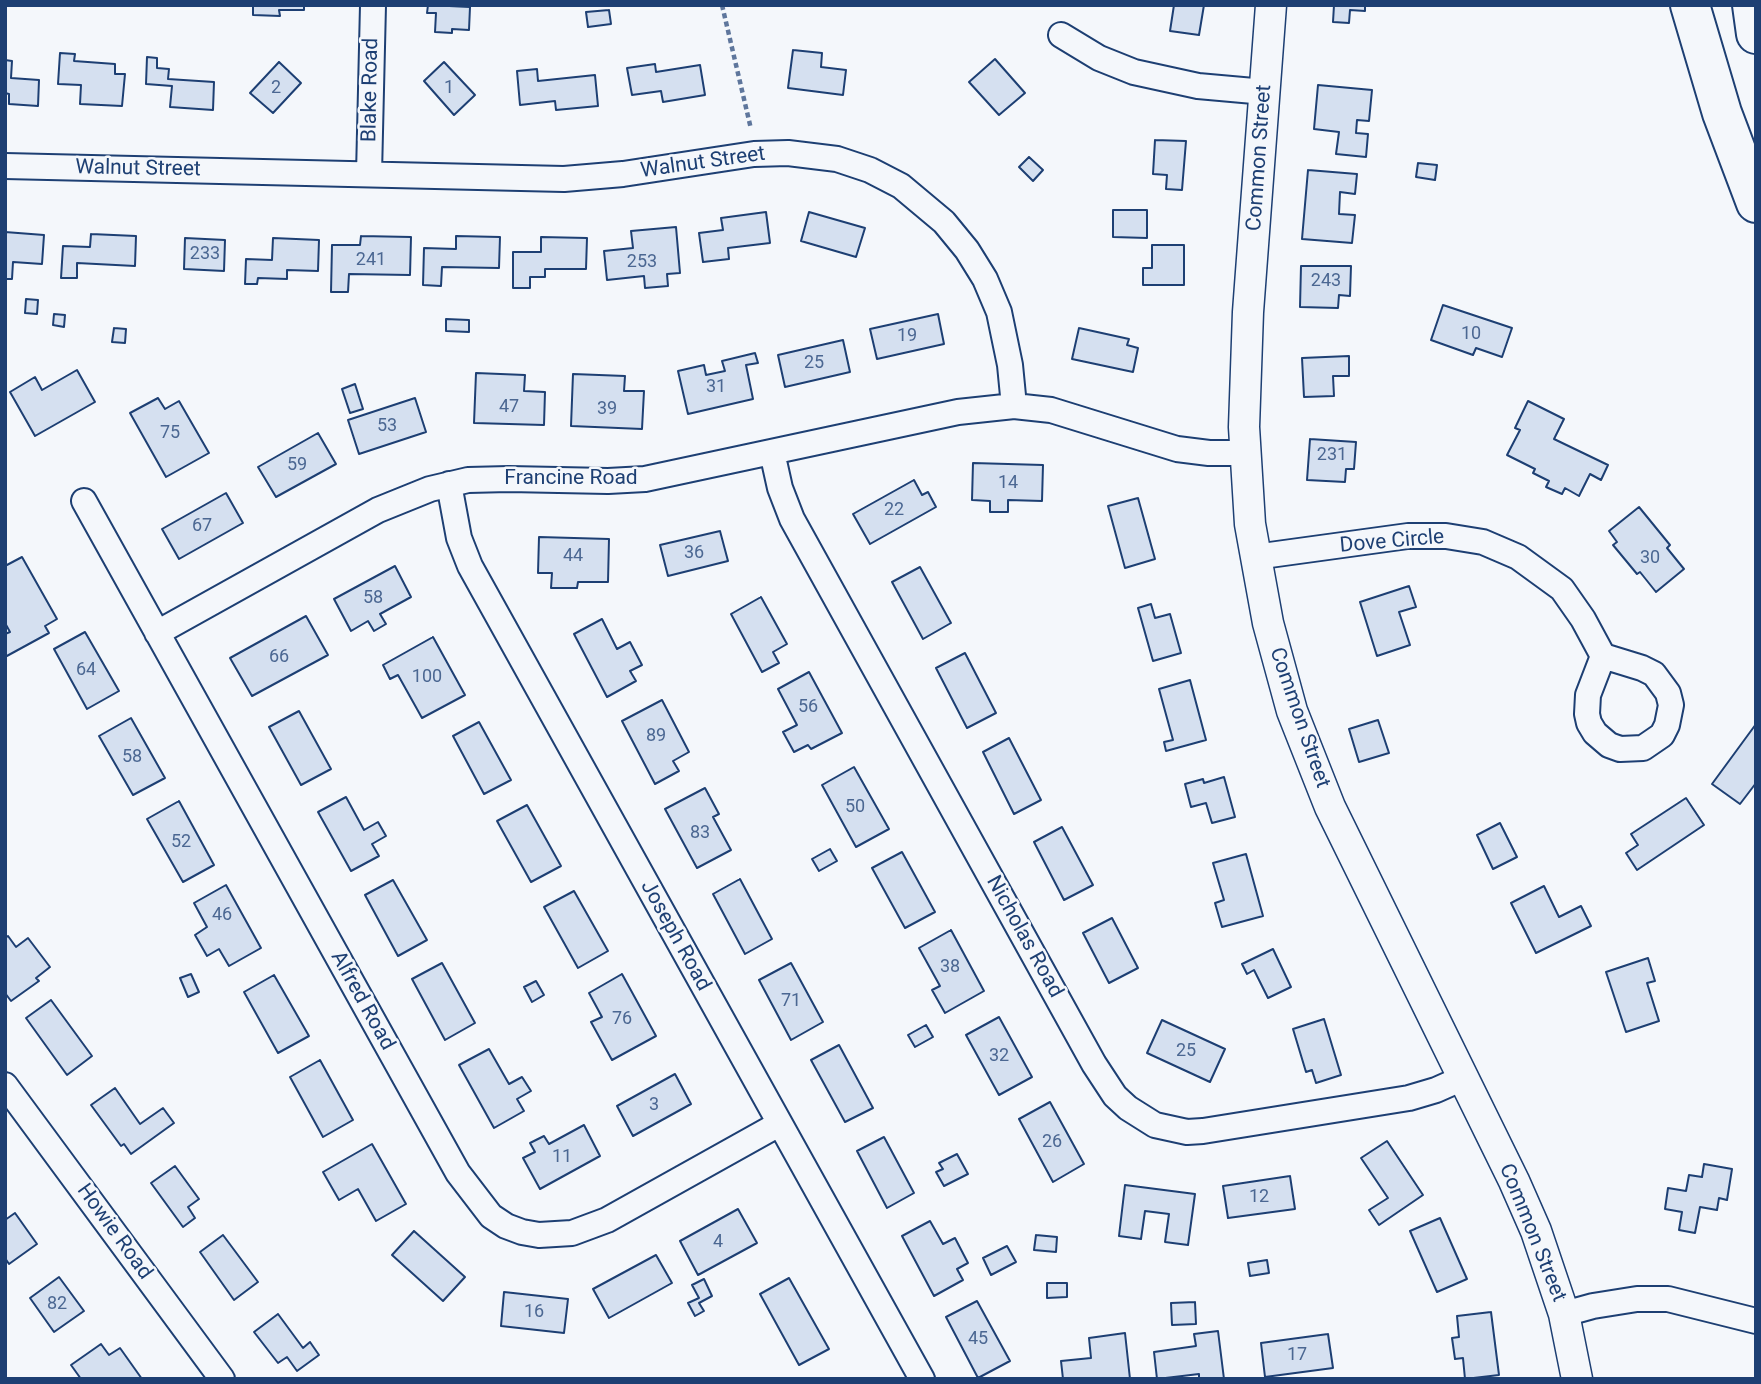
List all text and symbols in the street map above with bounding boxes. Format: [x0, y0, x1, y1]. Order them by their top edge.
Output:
street label: Blake Road [357, 37, 385, 143]
house number: 2 [271, 77, 281, 99]
house number: 1 [444, 77, 454, 99]
street label: Common Street [1242, 84, 1278, 232]
street label: Walnut Street [639, 142, 767, 184]
street label: Walnut Street [75, 155, 201, 183]
house number: 233 [190, 243, 220, 265]
house number: 241 [356, 249, 386, 271]
house number: 253 [627, 251, 657, 273]
house number: 243 [1311, 270, 1341, 292]
house number: 10 [1461, 323, 1481, 345]
house number: 19 [897, 325, 917, 347]
house number: 25 [804, 352, 824, 374]
house number: 31 [706, 376, 726, 398]
house number: 47 [499, 396, 519, 418]
house number: 39 [597, 398, 617, 420]
house number: 53 [377, 415, 397, 437]
house number: 75 [160, 422, 180, 444]
house number: 231 [1317, 444, 1347, 466]
house number: 59 [287, 454, 307, 476]
street label: Francine Road [504, 466, 638, 492]
house number: 14 [998, 472, 1018, 494]
house number: 22 [884, 499, 904, 521]
house number: 67 [192, 515, 212, 537]
street label: Dove Circle [1339, 525, 1445, 559]
house number: 36 [684, 542, 704, 564]
house number: 44 [563, 545, 583, 567]
house number: 30 [1640, 547, 1660, 569]
house number: 58 [363, 587, 383, 609]
street label: Common Street [1263, 645, 1335, 791]
house number: 66 [269, 646, 289, 668]
house number: 64 [76, 659, 96, 681]
house number: 100 [412, 666, 442, 688]
house number: 56 [798, 696, 818, 718]
house number: 89 [646, 725, 666, 747]
house number: 58 [122, 746, 142, 768]
house number: 50 [845, 796, 865, 818]
house number: 83 [690, 822, 710, 844]
house number: 52 [171, 831, 191, 853]
street label: Nicholas Road [980, 872, 1068, 1002]
street label: Joseph Road [634, 876, 716, 996]
house number: 46 [212, 904, 232, 926]
street label: Alfred Road [324, 947, 400, 1055]
house number: 38 [940, 956, 960, 978]
house number: 71 [781, 990, 801, 1012]
house number: 76 [612, 1008, 632, 1030]
house number: 25 [1176, 1040, 1196, 1062]
house number: 32 [989, 1045, 1009, 1067]
house number: 3 [649, 1094, 659, 1116]
house number: 26 [1042, 1131, 1062, 1153]
house number: 11 [552, 1146, 572, 1168]
street label: Common Street [1493, 1160, 1571, 1306]
street label: Howie Road [71, 1179, 157, 1285]
house number: 12 [1249, 1186, 1269, 1208]
house number: 4 [713, 1231, 723, 1253]
house number: 82 [47, 1293, 67, 1315]
house number: 16 [524, 1301, 544, 1323]
house number: 45 [968, 1328, 988, 1350]
house number: 17 [1287, 1344, 1307, 1366]

